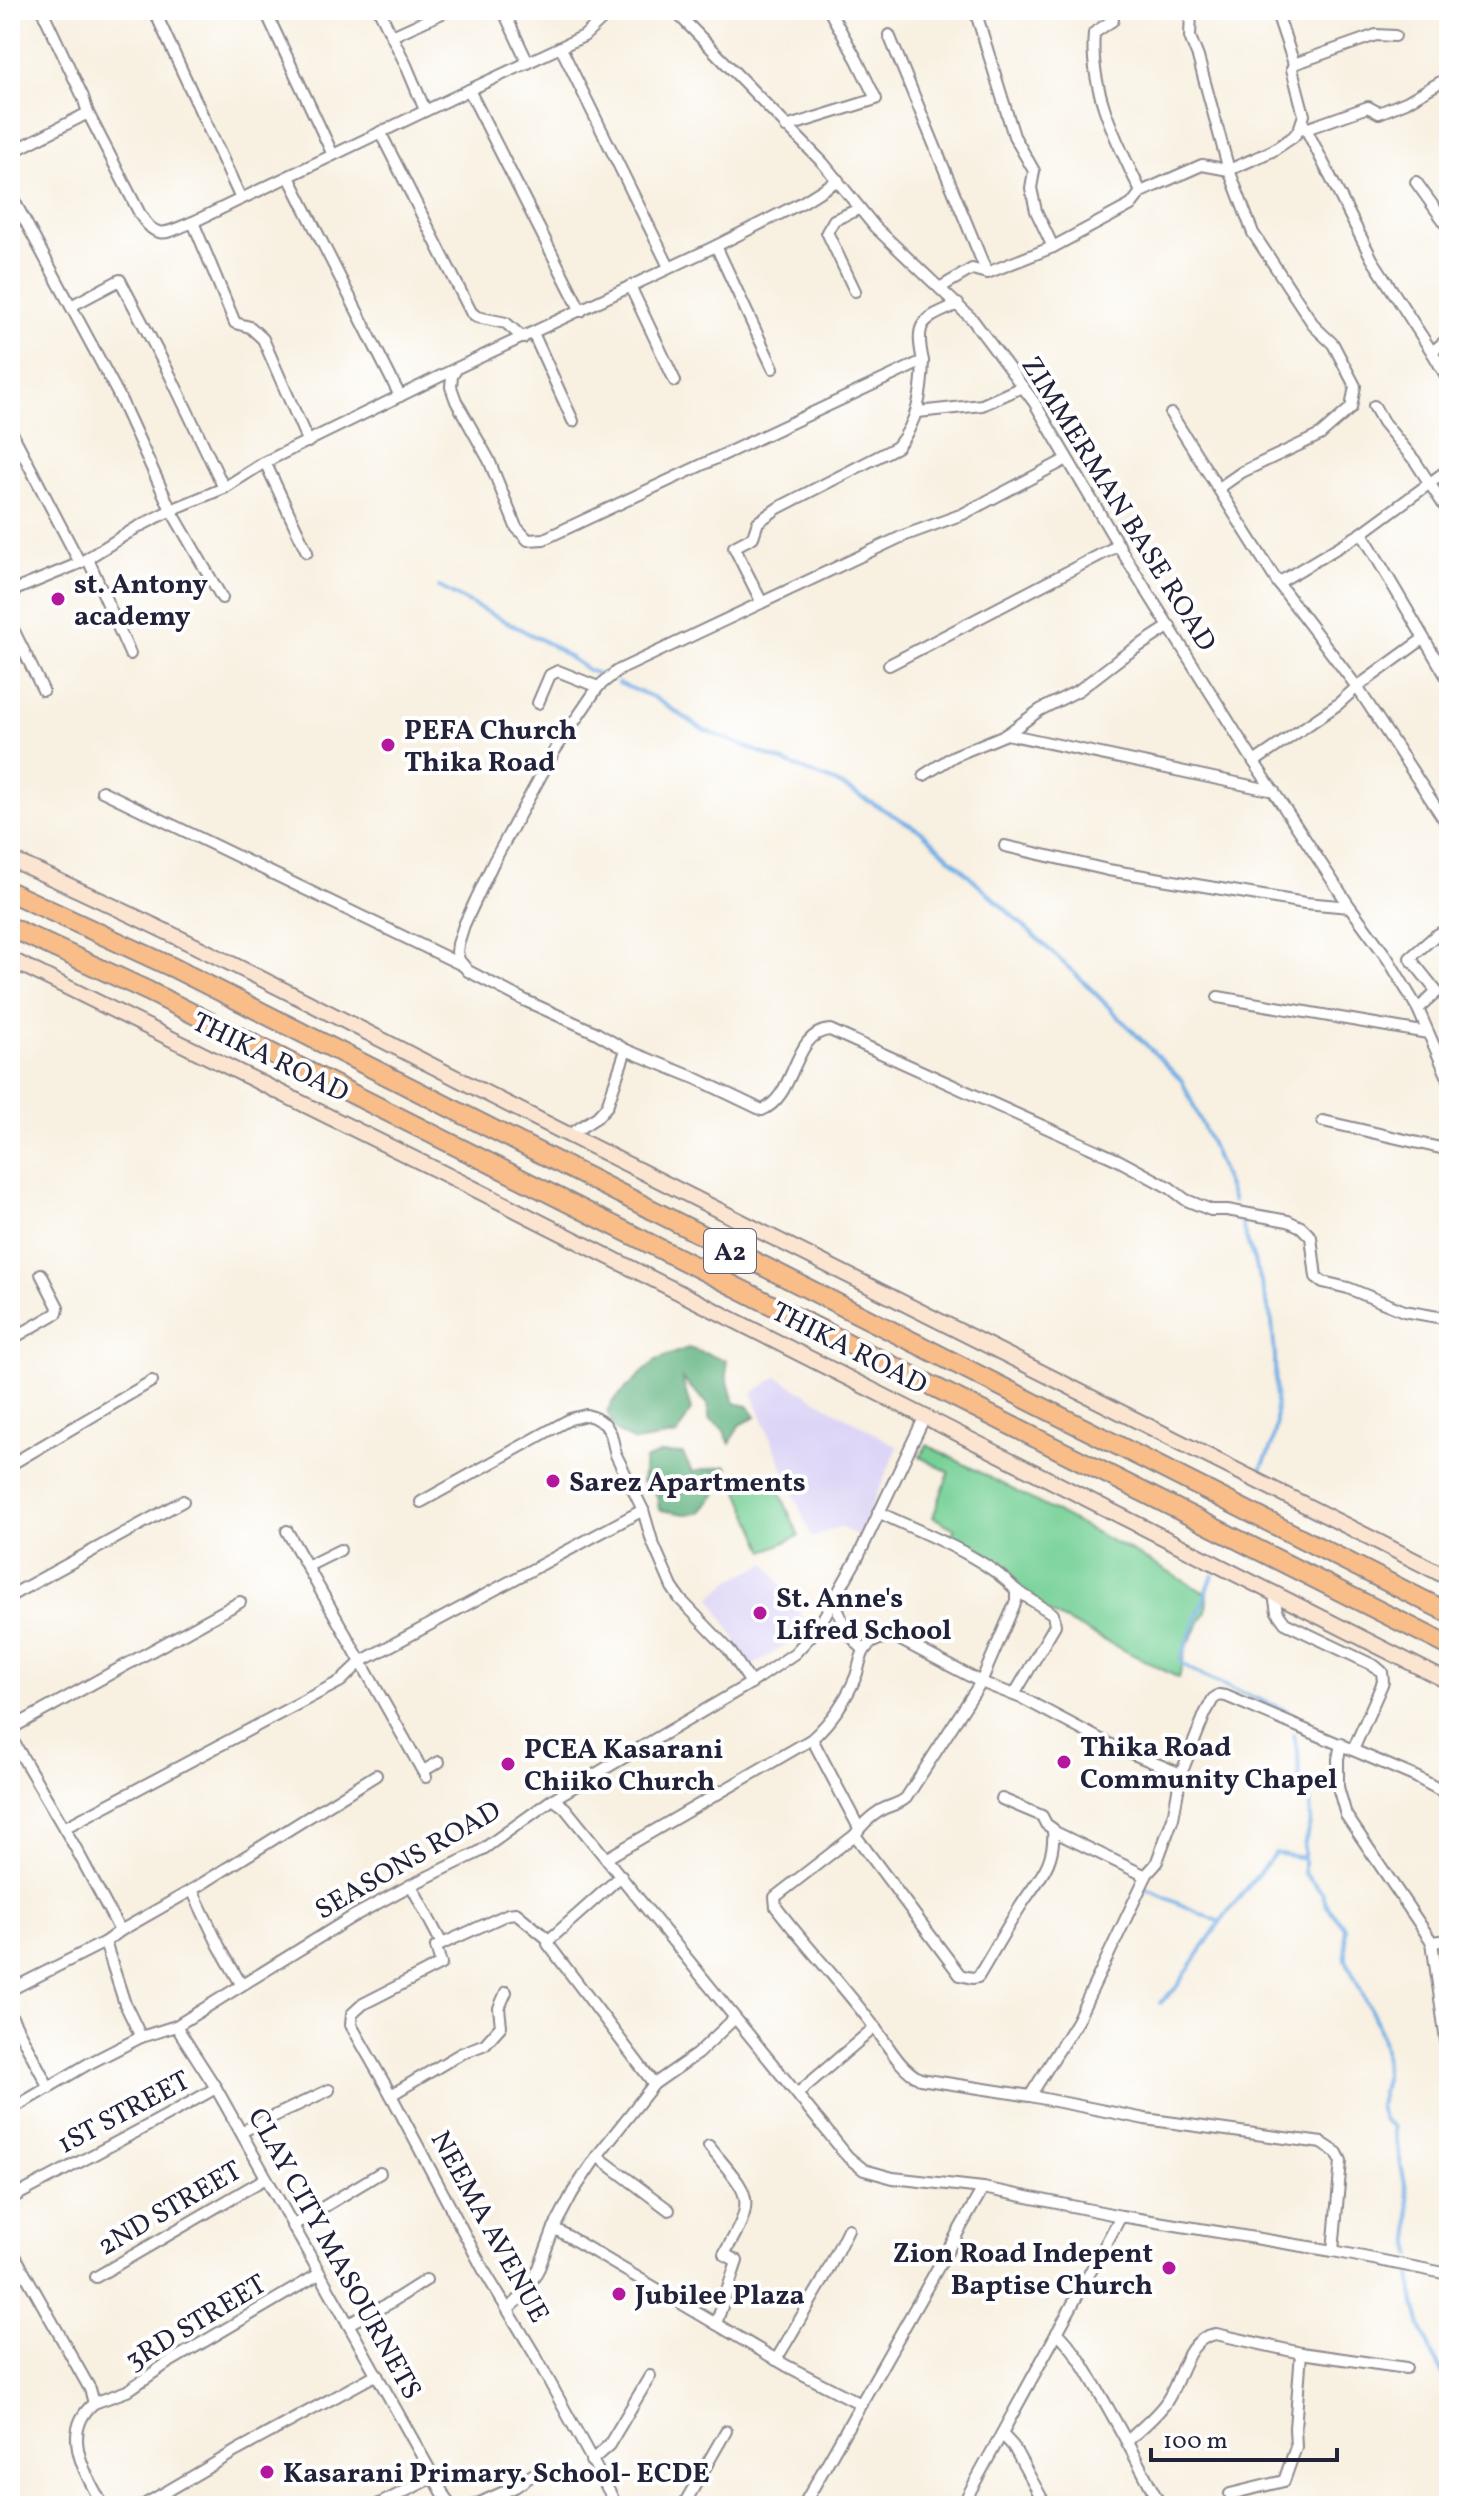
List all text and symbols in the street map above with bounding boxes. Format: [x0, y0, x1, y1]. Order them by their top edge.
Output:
street label: ZIMMERMAN BASE ROAD [1011, 349, 1225, 659]
place label: st. Antony academy [74, 566, 208, 637]
marker: st. Antony academy [49, 590, 67, 608]
place label: PEFA Church Thika Road [404, 712, 577, 783]
marker: PEFA Church Thika Road [379, 736, 397, 754]
street label: THIKA ROAD [185, 1003, 355, 1113]
road number: A2 [704, 1229, 756, 1273]
street label: THIKA ROAD [764, 1293, 934, 1405]
place label: Sarez Apartments [569, 1464, 806, 1503]
marker: Sarez Apartments [544, 1472, 562, 1490]
place label: St. Anne's Lifred School [776, 1580, 952, 1651]
marker: St. Anne's Lifred School [751, 1604, 769, 1622]
place label: Thika Road Community Chapel [1080, 1729, 1337, 1800]
place label: PCEA Kasarani Chiiko Church [524, 1731, 723, 1802]
marker: Thika Road Community Chapel [1055, 1753, 1073, 1771]
marker: PCEA Kasarani Chiiko Church [499, 1755, 517, 1773]
street label: SEASONS ROAD [308, 1792, 508, 1930]
street label: 1ST STREET [51, 2062, 197, 2164]
street label: CLAY CITY MASOURNETS [237, 2101, 430, 2407]
street label: NEEMA AVENUE [420, 2124, 558, 2330]
street label: 2ND STREET [91, 2152, 249, 2266]
place label: Zion Road Indepent Baptise Church [893, 2235, 1153, 2306]
marker: Zion Road Indepent Baptise Church [1160, 2259, 1178, 2277]
street label: 3RD STREET [118, 2266, 274, 2381]
place label: Jubilee Plaza [634, 2277, 805, 2316]
marker: Jubilee Plaza [610, 2285, 628, 2303]
scale bar [1151, 2412, 1337, 2462]
text: 100 m [1163, 2425, 1228, 2459]
place label: Kasarani Primary. School- ECDE [283, 2455, 710, 2494]
marker: Kasarani Primary. School- ECDE [258, 2463, 276, 2481]

